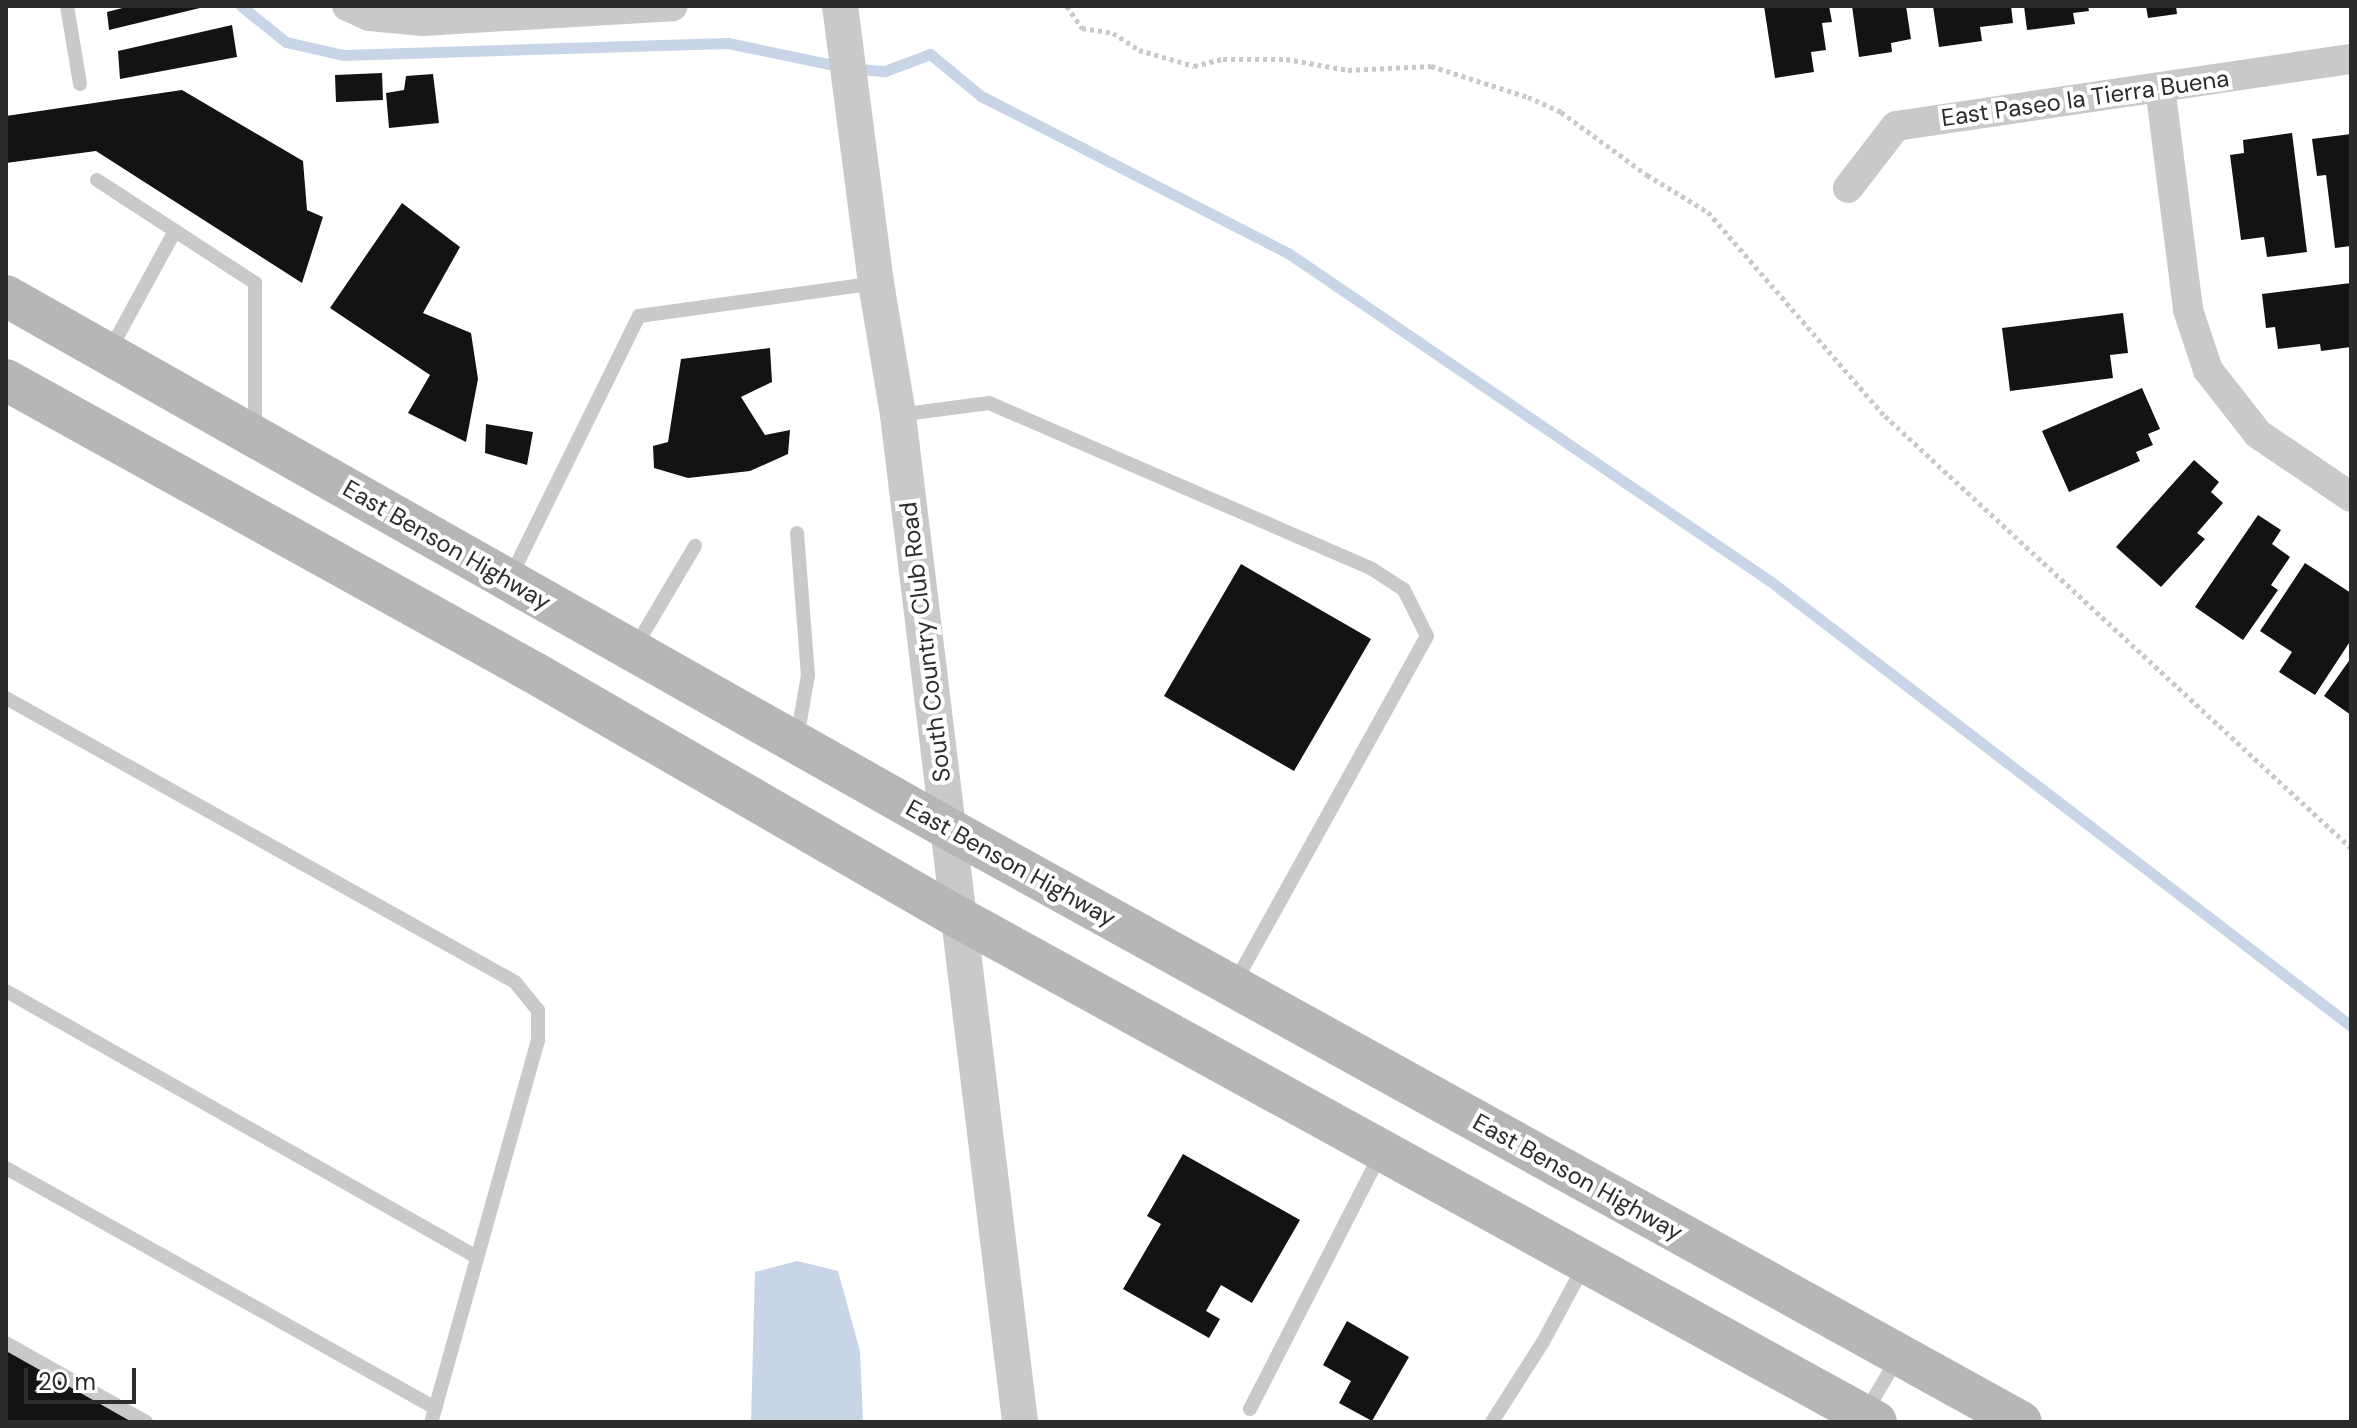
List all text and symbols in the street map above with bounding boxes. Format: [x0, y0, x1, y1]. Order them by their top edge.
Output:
street label: East Paseo la Tierra Buena [1939, 64, 2231, 132]
street label: East Benson Highway [338, 474, 556, 616]
street label: South Country Club Road [894, 500, 956, 784]
street label: East Benson Highway [901, 793, 1121, 933]
street label: East Benson Highway [1468, 1107, 1688, 1247]
scale bar [28, 1352, 140, 1402]
text: 20 m [38, 1366, 96, 1397]

